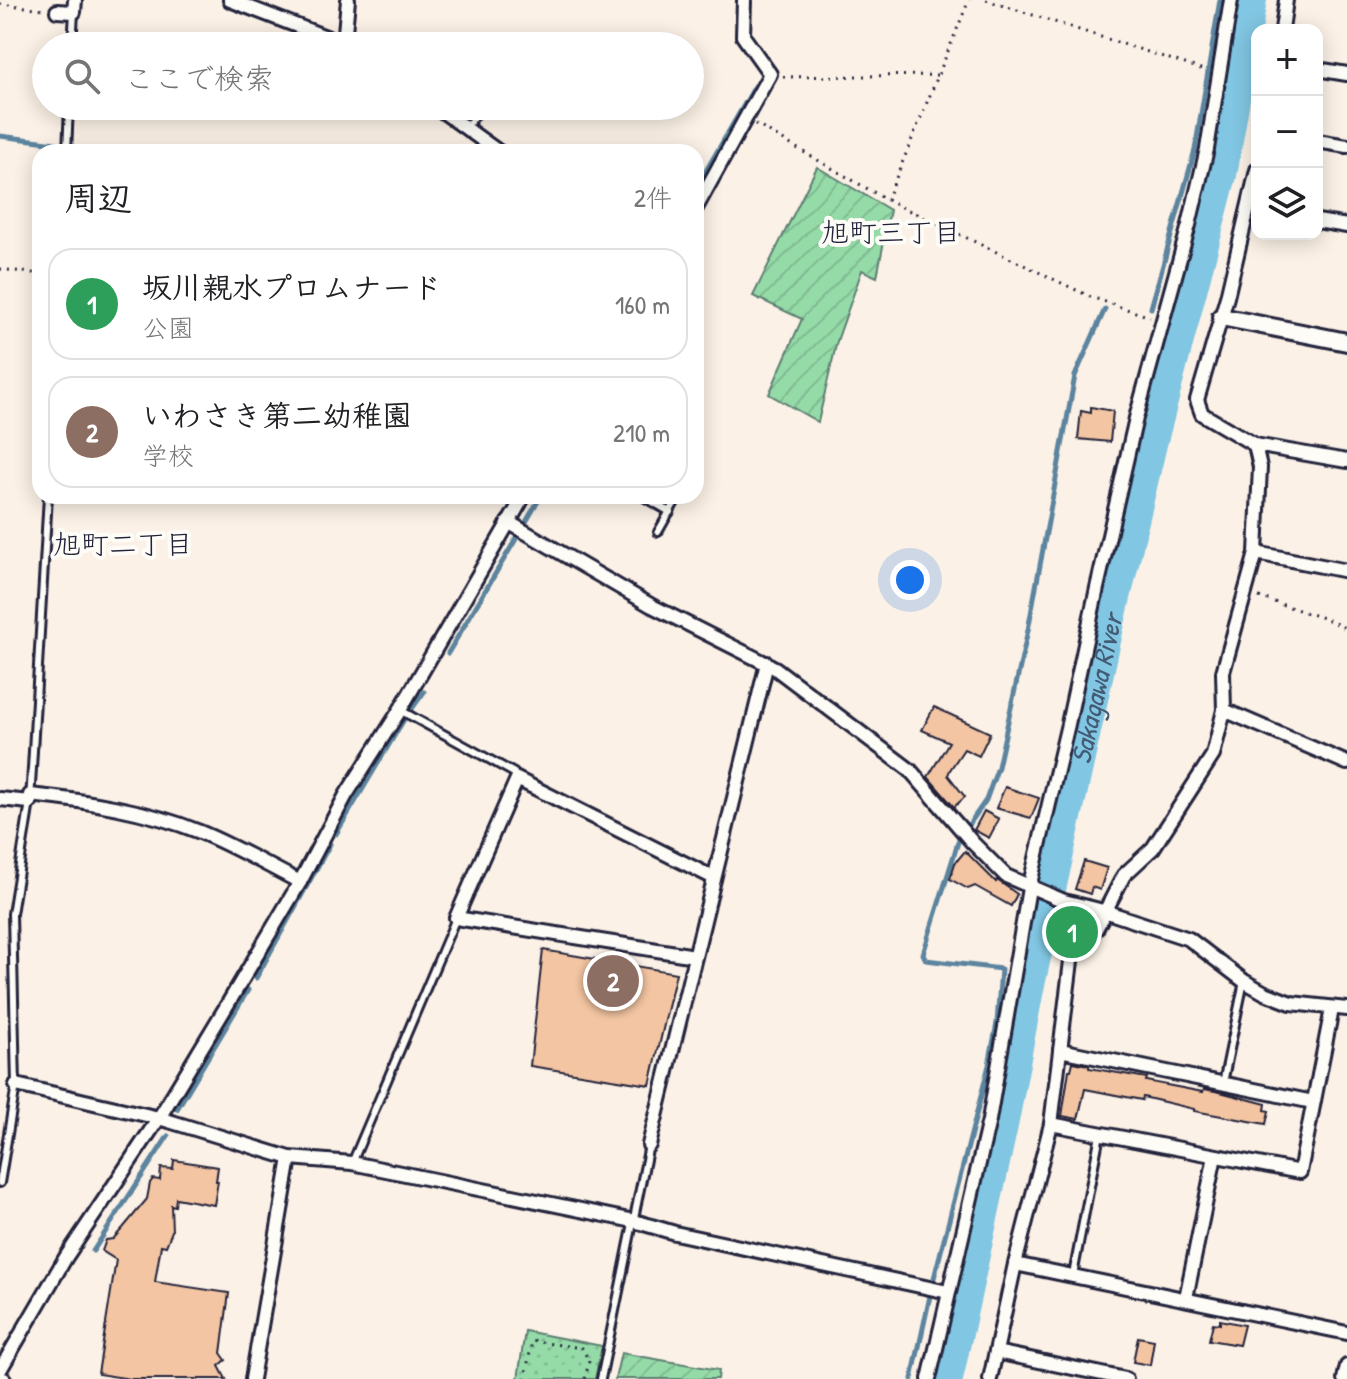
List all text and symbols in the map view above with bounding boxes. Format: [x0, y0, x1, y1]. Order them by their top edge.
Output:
map controls [1251, 24, 1323, 240]
button: + [1251, 24, 1323, 96]
search box [32, 32, 704, 120]
icon: search [60, 54, 104, 98]
text: ここで検索 [124, 58, 274, 98]
button: − [1251, 96, 1323, 168]
button: layers [1251, 168, 1323, 240]
text: 周辺 [64, 175, 132, 221]
text: 2件 [634, 180, 672, 215]
district label: 旭町三丁目 [821, 213, 961, 251]
text: 坂川親水プロムナード [142, 267, 442, 307]
text: 1 [87, 287, 97, 322]
text: 160 m [615, 287, 670, 322]
text: 公園 [142, 310, 194, 345]
text: いわさき第二幼稚園 [142, 395, 412, 435]
text: 2 [86, 415, 98, 450]
text: 210 m [613, 415, 670, 450]
text: 学校 [142, 438, 194, 473]
district label: 旭町二丁目 [53, 525, 193, 563]
your location [890, 560, 930, 600]
water label: Sakagawa River [1061, 607, 1132, 767]
pin: 1 [1046, 902, 1098, 962]
pin: 2 [587, 951, 639, 1011]

